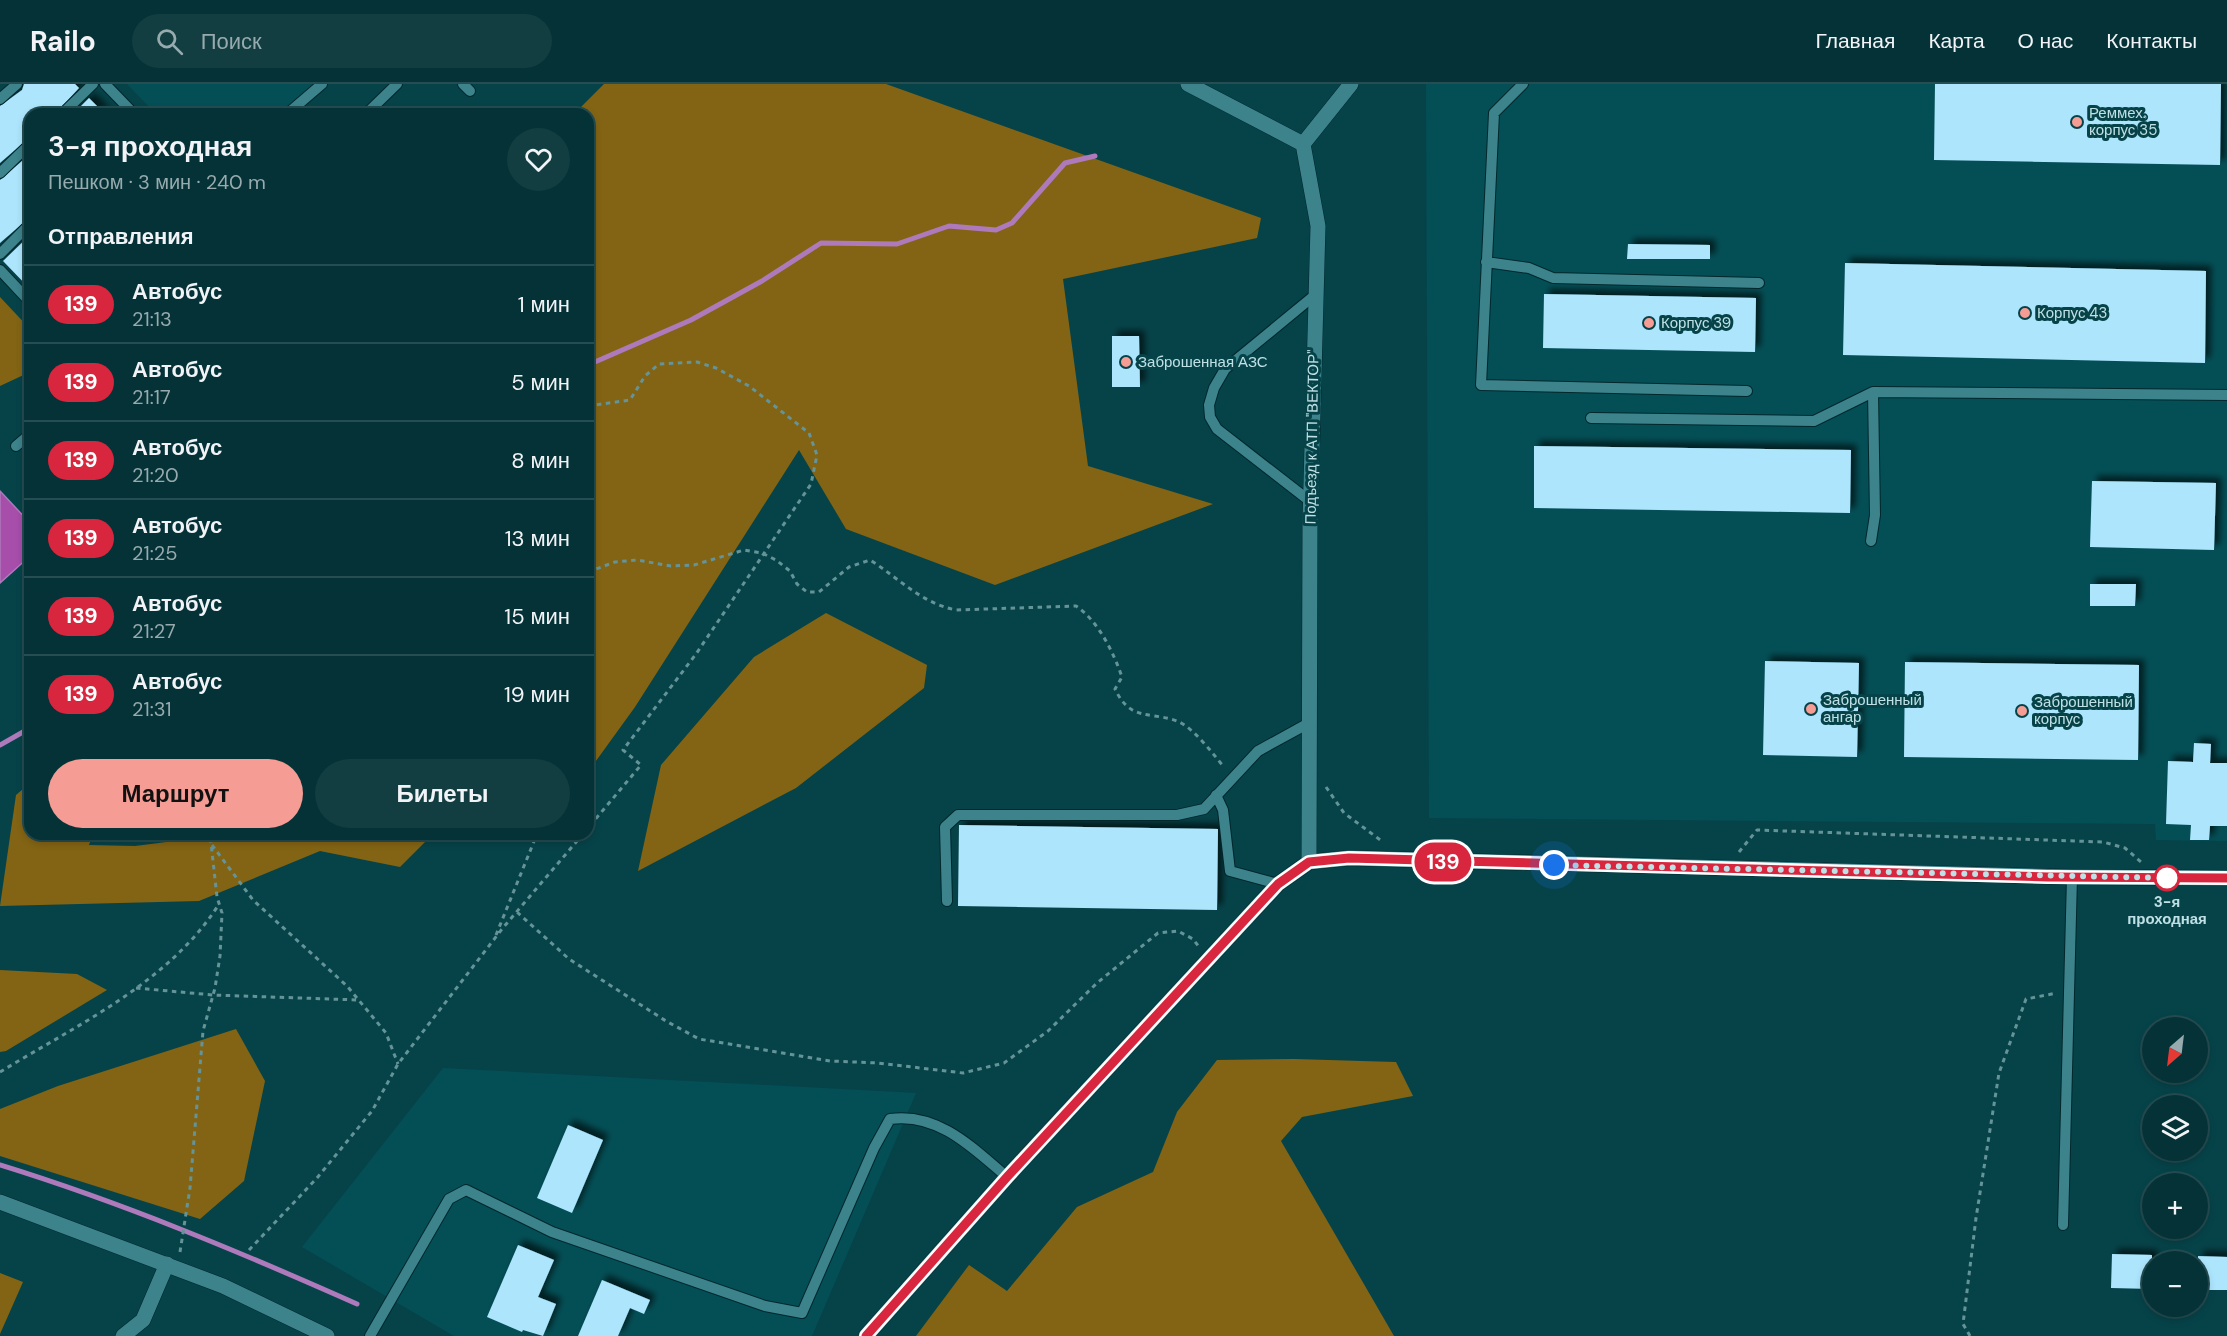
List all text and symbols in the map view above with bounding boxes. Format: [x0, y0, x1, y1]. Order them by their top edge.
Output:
search box [132, 14, 552, 68]
text: Railo [30, 23, 96, 60]
icon: search [153, 25, 186, 58]
text: Поиск [201, 27, 262, 56]
text: Главная [1815, 27, 1895, 55]
text: Карта [1928, 27, 1985, 55]
text: О нас [2018, 27, 2073, 55]
text: Контакты [2106, 27, 2197, 55]
place label: Реммех. корпус 35 [2089, 103, 2157, 140]
marker: Реммех. корпус 35 [2070, 115, 2084, 129]
text: 3-я проходная [48, 128, 252, 165]
button: heart [507, 128, 570, 191]
text: Пешком · 3 мин · 240 m [48, 169, 266, 195]
text: Отправления [48, 222, 194, 251]
text: Автобус [132, 277, 222, 306]
text: 139 [64, 290, 98, 318]
text: 1 мин [518, 290, 570, 319]
place label: Корпус 43 [2037, 303, 2107, 323]
text: 21:13 [132, 306, 172, 332]
marker: Корпус 43 [2018, 306, 2032, 320]
place label: Корпус 39 [1661, 313, 1731, 333]
marker: Корпус 39 [1642, 316, 1656, 330]
street label: Подъезд к АТП "ВЕКТОР" [1300, 349, 1324, 525]
place label: Заброшенная АЗС [1138, 352, 1268, 372]
text: Автобус [132, 355, 222, 384]
marker: Заброшенная АЗС [1119, 355, 1133, 369]
text: 139 [64, 368, 98, 396]
text: 5 мин [511, 368, 570, 397]
text: 21:17 [132, 384, 171, 410]
text: Автобус [132, 433, 222, 462]
text: 139 [64, 446, 98, 474]
text: 8 мин [511, 446, 570, 475]
text: 21:20 [132, 462, 179, 488]
text: Автобус [132, 511, 222, 540]
text: 139 [64, 524, 98, 552]
text: 13 мин [505, 524, 570, 553]
text: 21:25 [132, 540, 178, 566]
text: Автобус [132, 589, 222, 618]
text: 139 [64, 602, 98, 630]
text: 15 мин [504, 602, 570, 631]
text: 21:27 [132, 618, 176, 644]
text: Автобус [132, 667, 222, 696]
text: 139 [64, 680, 98, 708]
text: 19 мин [504, 680, 570, 709]
place label: Заброшенный ангар [1823, 690, 1922, 727]
place label: Заброшенный корпус [2034, 692, 2133, 729]
text: 21:31 [132, 696, 172, 722]
marker: Заброшенный ангар [1804, 702, 1818, 716]
marker: Заброшенный корпус [2015, 704, 2029, 718]
button: Маршрут [48, 759, 303, 828]
button: Билеты [315, 759, 570, 828]
line badge: 139 [1408, 842, 1478, 882]
text: 139 [1426, 848, 1460, 876]
your location [1539, 850, 1569, 880]
marker: 3-я проходная [2154, 865, 2180, 891]
place label: 3-я проходная [2127, 892, 2207, 929]
north arrow [2142, 1017, 2208, 1083]
map controls [2142, 1017, 2208, 1317]
button: layers [2142, 1095, 2208, 1161]
button: + [2142, 1173, 2208, 1239]
button: − [2142, 1251, 2208, 1317]

